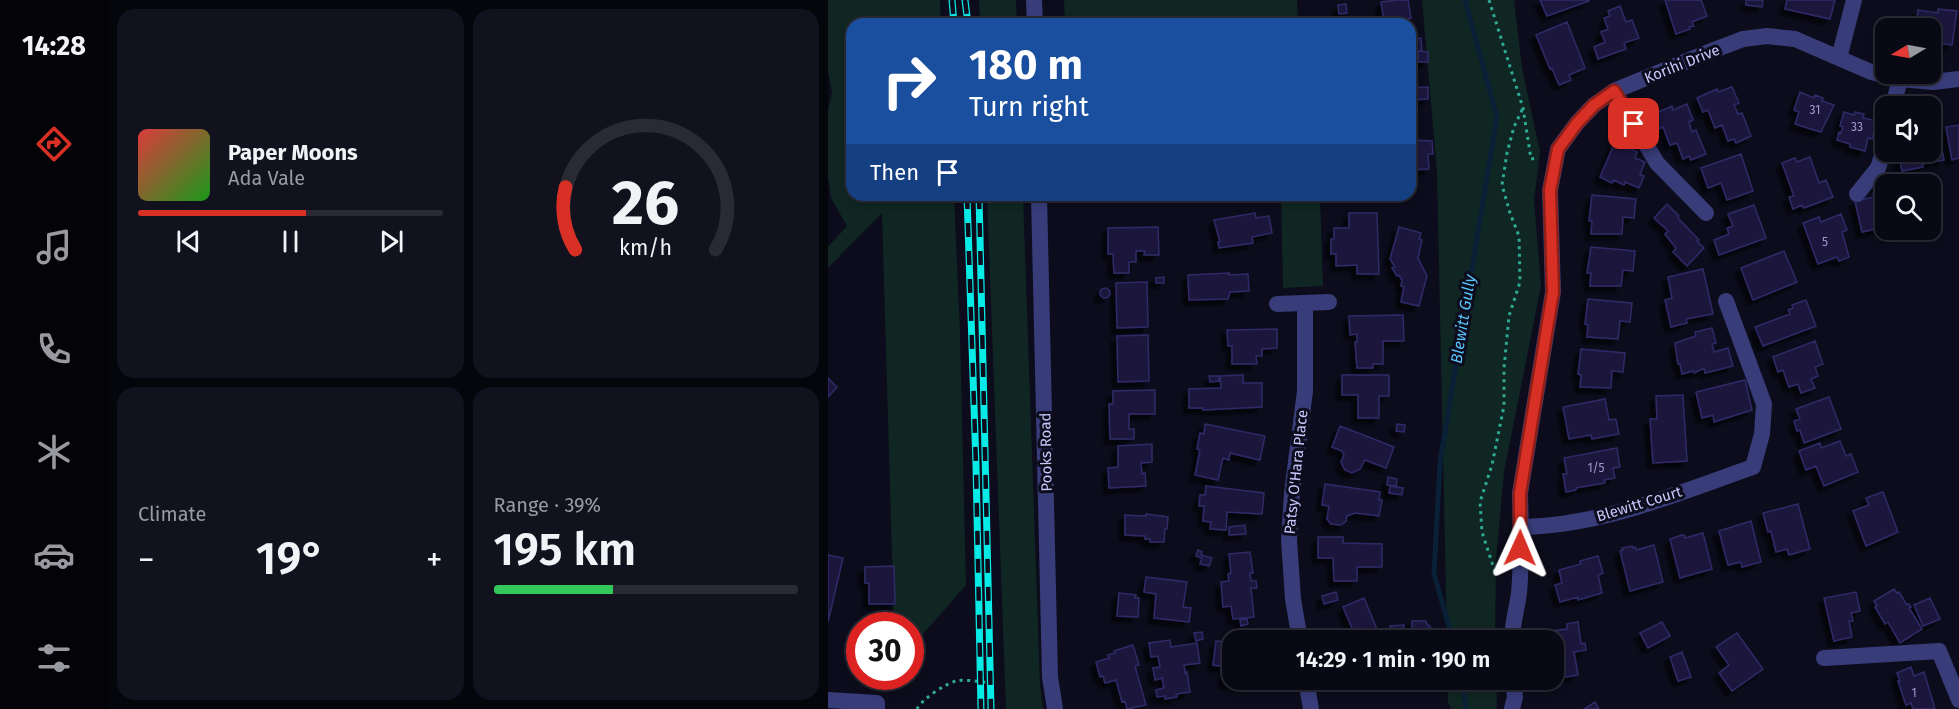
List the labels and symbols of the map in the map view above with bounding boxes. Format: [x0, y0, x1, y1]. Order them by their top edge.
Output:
north arrow [1875, 18, 1941, 84]
street label: Korihi Drive [1642, 41, 1722, 87]
pin [1608, 98, 1659, 149]
house number: 31 [1810, 103, 1820, 117]
house number: 33 [1851, 120, 1863, 134]
house number: 5 [1822, 235, 1828, 249]
water label: Blewitt Gully [1447, 272, 1480, 365]
street label: Patsy O'Hara Place [1281, 409, 1311, 535]
street label: Pooks Road [1036, 412, 1056, 492]
house number: 1/5 [1587, 461, 1605, 475]
street label: Blewitt Court [1594, 482, 1684, 526]
position arrow [1488, 516, 1552, 580]
speed limit sign: 30 [846, 612, 924, 690]
house number: 1 [1911, 686, 1917, 700]

